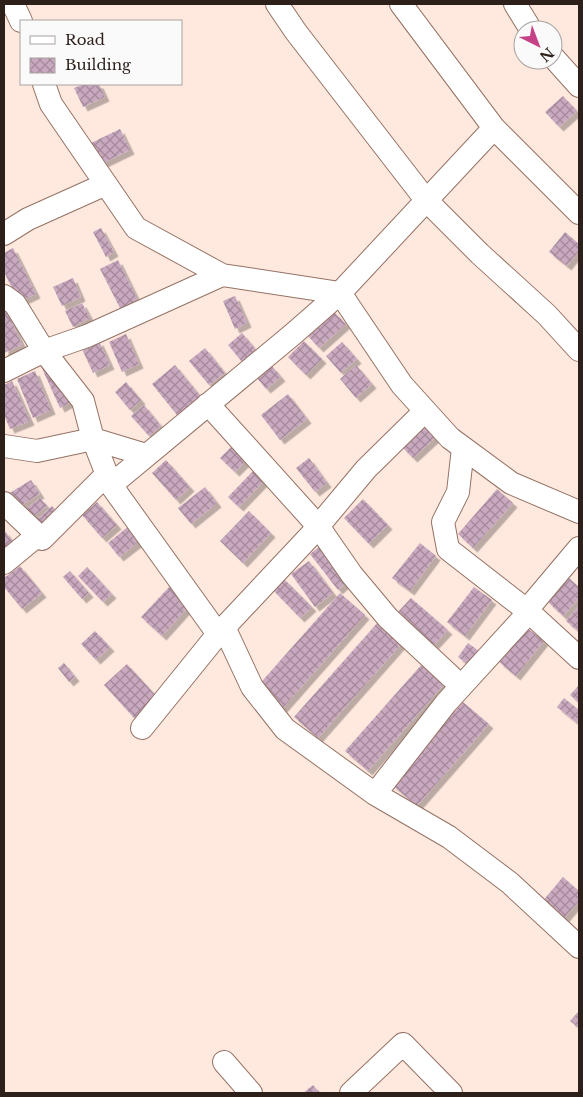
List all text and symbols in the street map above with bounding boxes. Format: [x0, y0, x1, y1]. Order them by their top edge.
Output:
legend [20, 20, 182, 85]
north arrow [513, 20, 563, 70]
text: Road [65, 30, 105, 49]
text: N [536, 44, 558, 66]
text: Building [65, 55, 132, 74]

